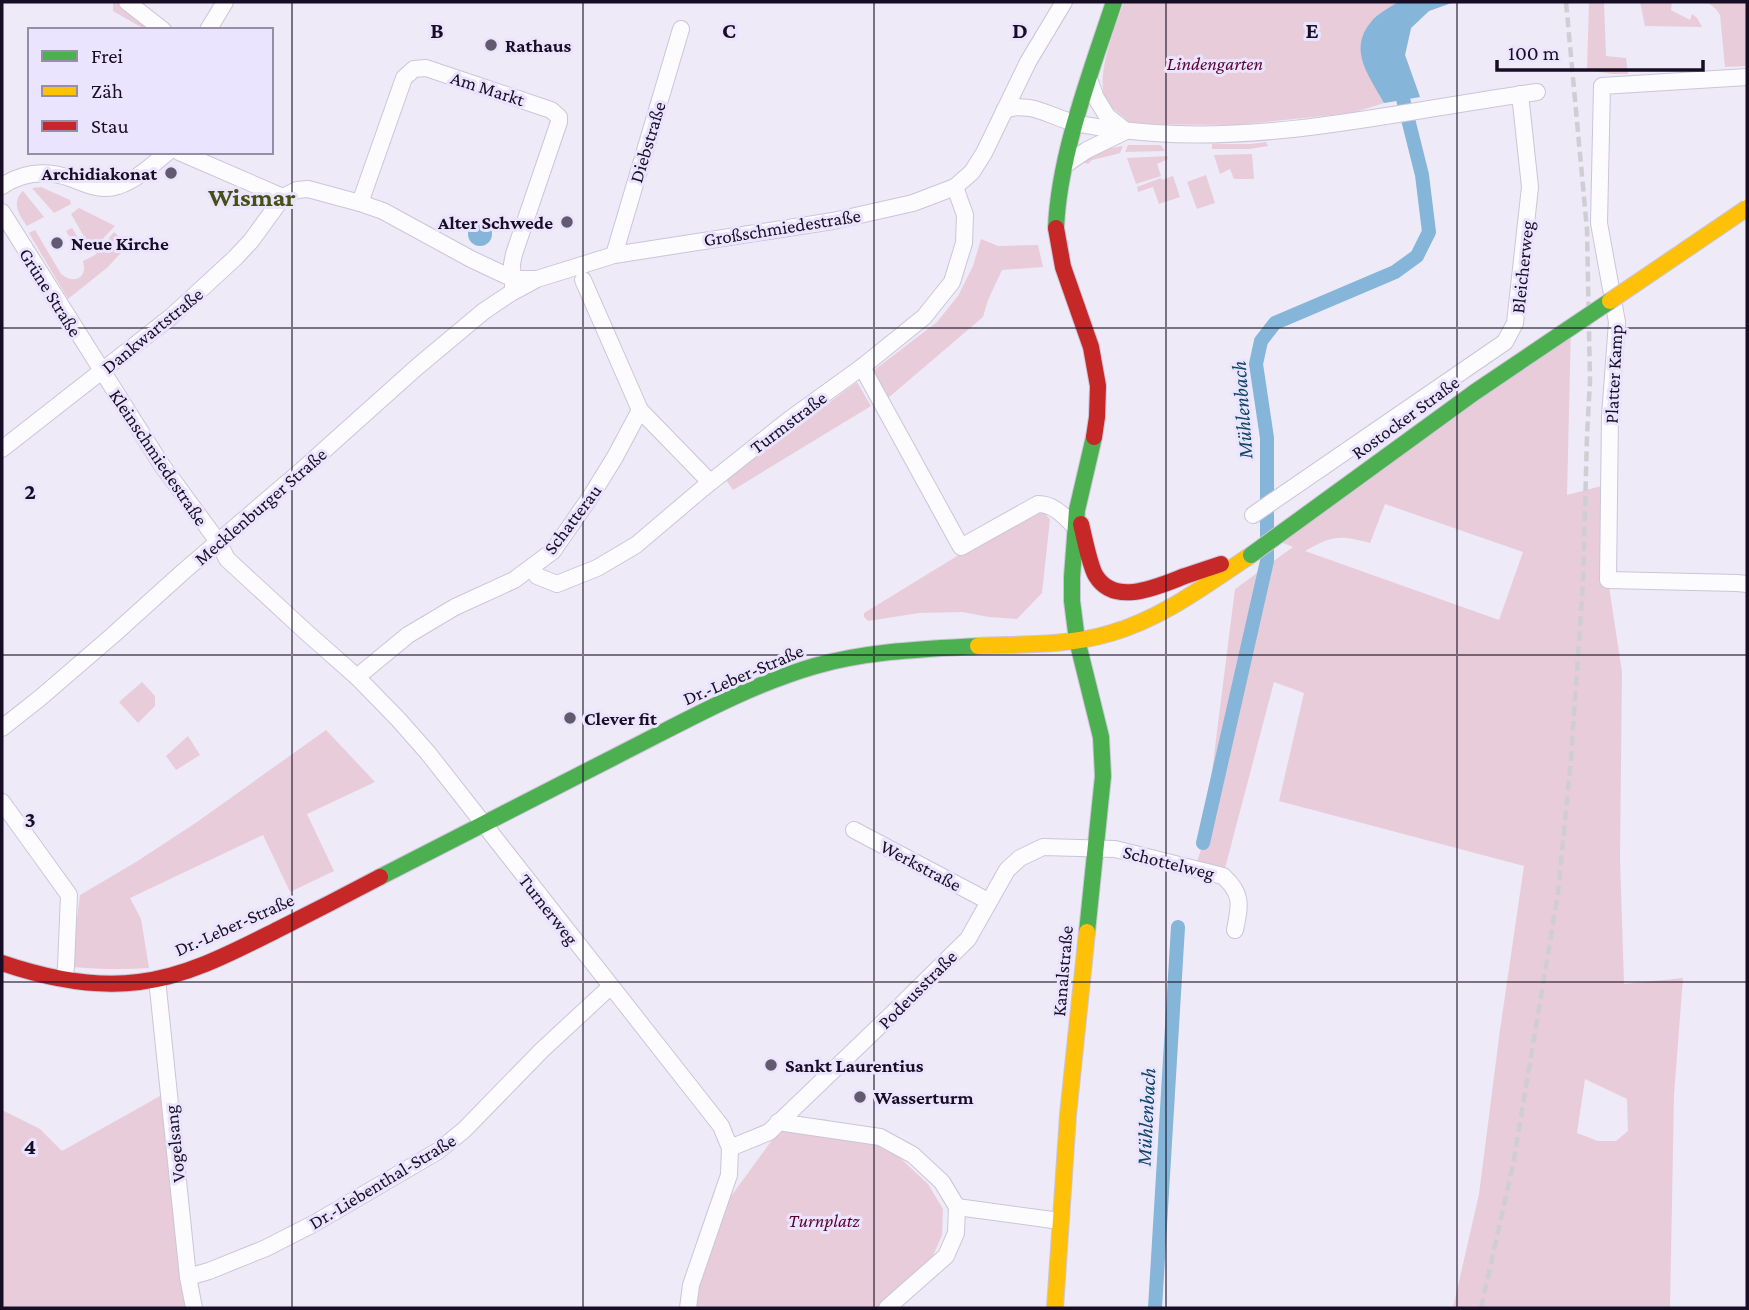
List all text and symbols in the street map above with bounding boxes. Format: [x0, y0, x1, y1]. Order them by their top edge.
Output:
text: B [430, 17, 444, 43]
text: C [722, 17, 736, 43]
text: D [1012, 17, 1028, 43]
text: E [1305, 17, 1319, 43]
legend [28, 28, 273, 154]
scale bar [1497, 28, 1704, 72]
place label: Rathaus [505, 35, 571, 56]
marker: Rathaus [483, 37, 499, 53]
text: 100 m [1508, 41, 1560, 65]
text: Frei [91, 44, 123, 68]
park label: Lindengarten [1167, 53, 1263, 74]
street label: Am Markt [448, 67, 528, 110]
text: Zäh [91, 79, 123, 103]
street label: Diebstraße [625, 99, 670, 185]
text: Stau [91, 114, 129, 138]
place label: Archidiakonat [41, 163, 157, 184]
marker: Archidiakonat [163, 165, 179, 181]
district label: Wismar [207, 183, 296, 212]
street label: Großschmiedestraße [702, 205, 862, 250]
place label: Alter Schwede [437, 212, 553, 233]
marker: Alter Schwede [559, 214, 575, 230]
street label: Bleicherweg [1507, 220, 1538, 314]
place label: Neue Kirche [71, 233, 169, 254]
marker: Neue Kirche [49, 235, 65, 251]
street label: Grüne Straße [15, 244, 86, 340]
street label: Dankwartstraße [98, 283, 207, 377]
street label: Platter Kamp [1600, 324, 1627, 424]
water label: Mühlenbach [1227, 360, 1257, 461]
street label: Rostocker Straße [1348, 371, 1463, 463]
street label: Kleinschmiedestraße [105, 385, 212, 529]
street label: Turmstraße [746, 387, 831, 458]
street label: Mecklenburger Straße [190, 443, 331, 569]
text: 2 [24, 478, 36, 504]
street label: Schatterau [539, 480, 605, 558]
street label: Dr.-Leber-Straße [680, 640, 806, 709]
place label: Clever fit [584, 708, 657, 729]
marker: Clever fit [562, 710, 578, 726]
text: 3 [24, 806, 36, 832]
street label: Werkstraße [877, 835, 965, 895]
street label: Schottelweg [1121, 841, 1217, 884]
street label: Turnerweg [515, 870, 583, 949]
street label: Dr.-Leber-Straße [171, 889, 297, 960]
street label: Kanalstraße [1048, 925, 1077, 1017]
street label: Podeusstraße [874, 946, 961, 1033]
place label: Sankt Laurentius [785, 1055, 924, 1076]
marker: Sankt Laurentius [763, 1057, 779, 1073]
water label: Mühlenbach [1131, 1067, 1161, 1168]
place label: Wasserturm [873, 1087, 974, 1108]
marker: Wasserturm [852, 1089, 868, 1105]
street label: Vogelsang [160, 1104, 189, 1184]
street label: Dr.-Liebenthal-Straße [305, 1129, 459, 1234]
text: 4 [24, 1133, 36, 1159]
park label: Turnplatz [788, 1210, 860, 1231]

